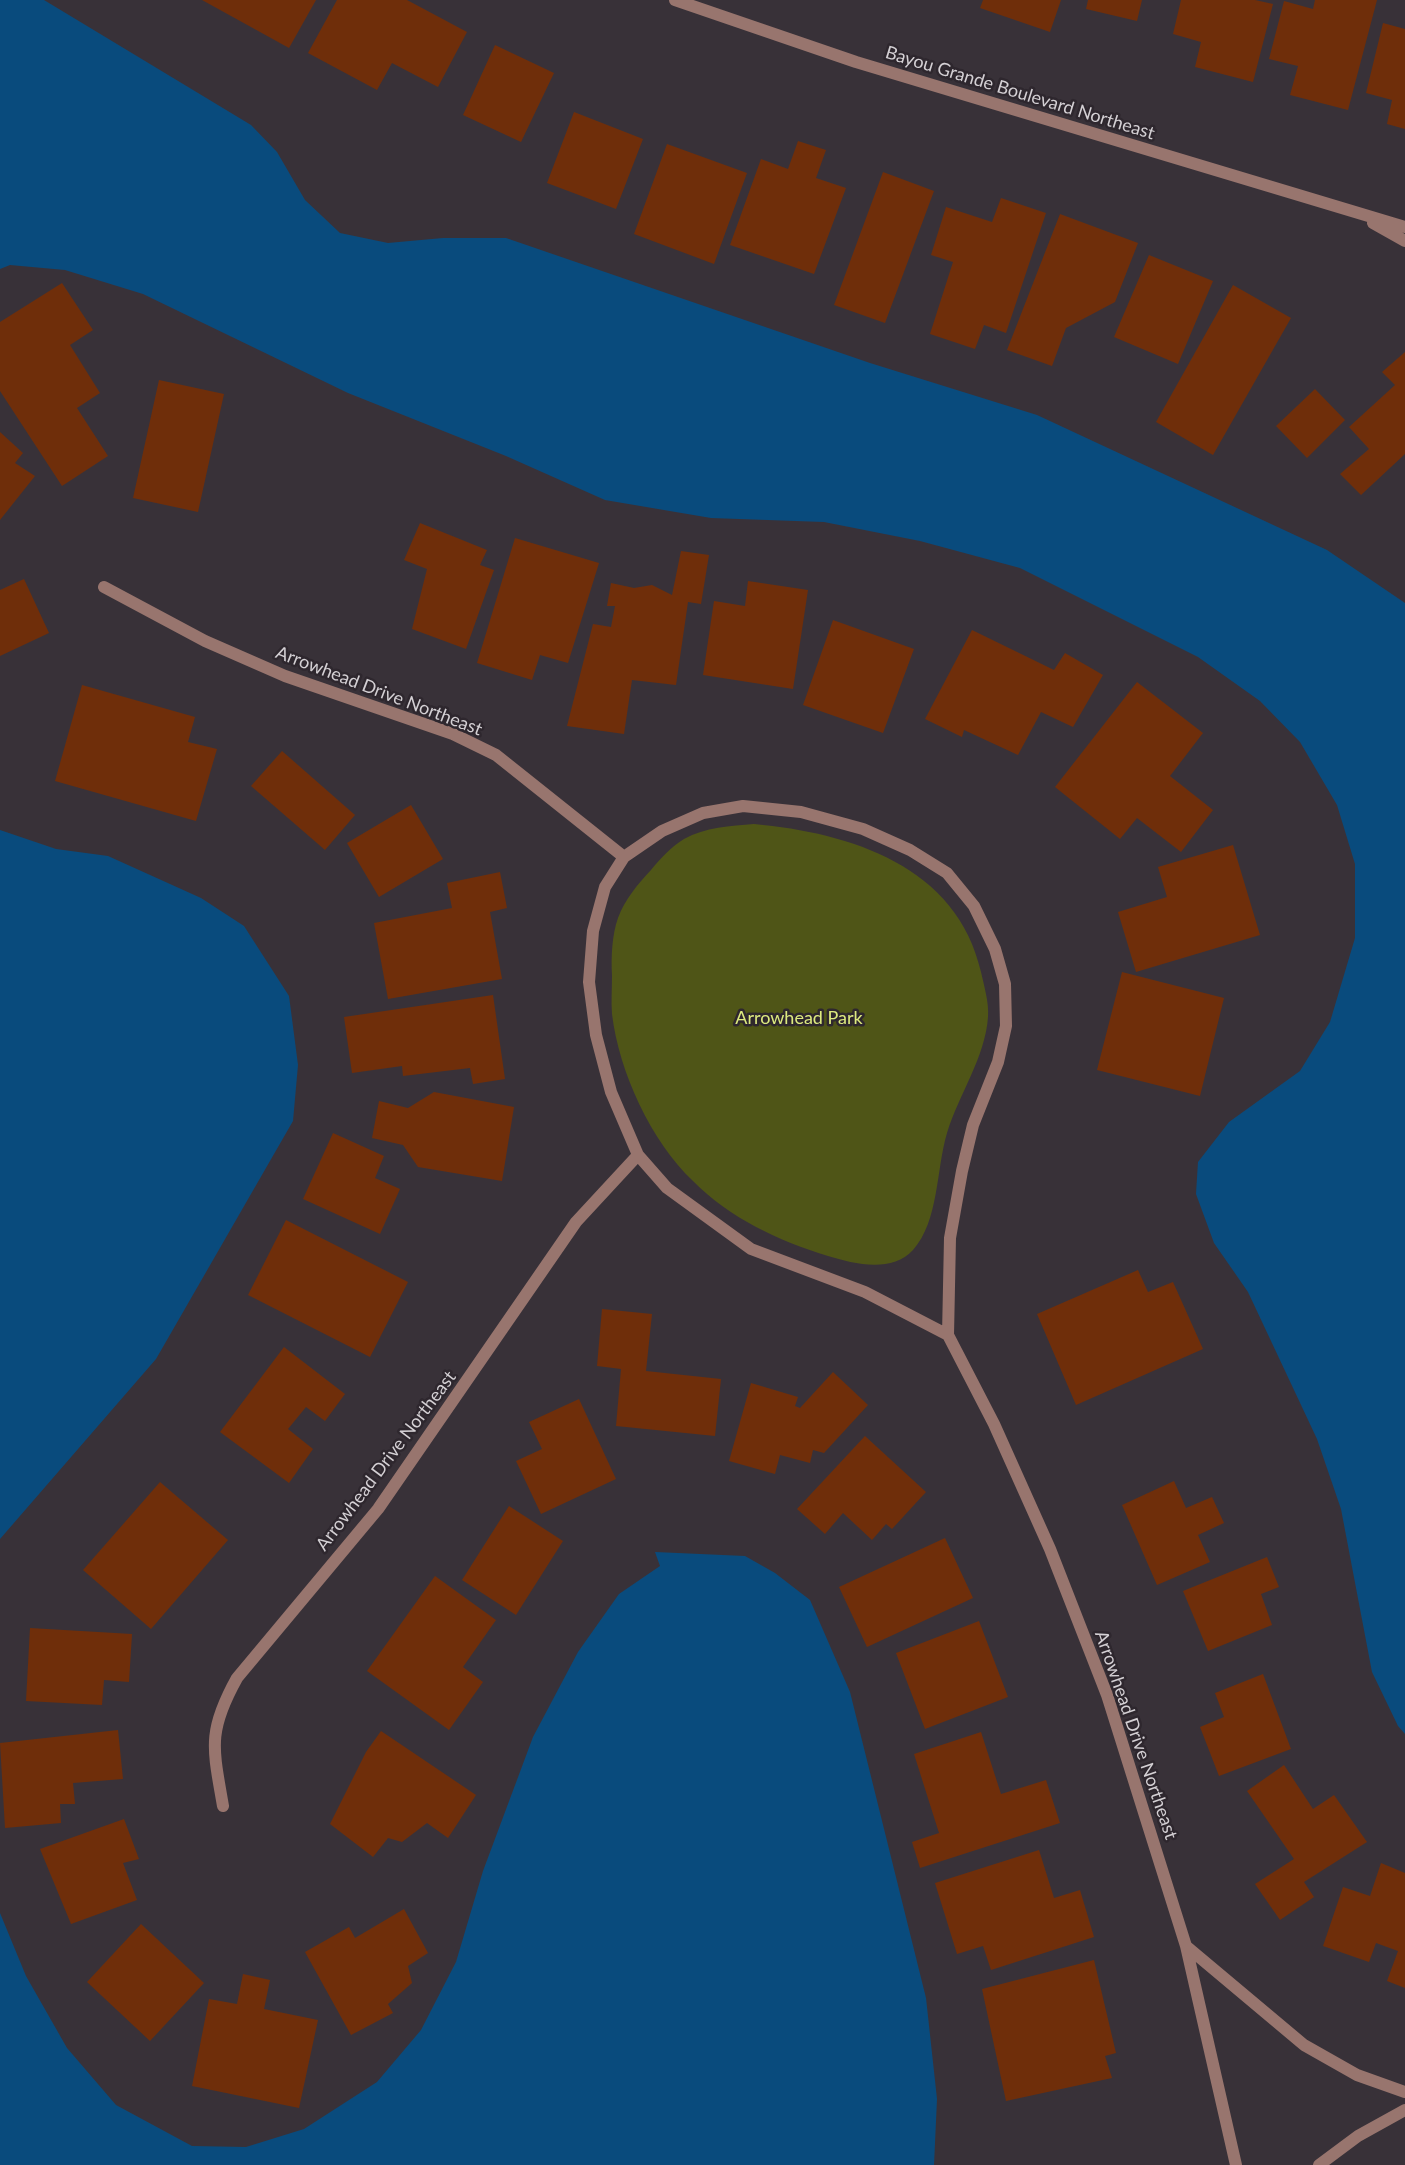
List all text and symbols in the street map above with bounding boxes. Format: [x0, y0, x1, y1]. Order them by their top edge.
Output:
street label: Bayou Grande Boulevard Northeast [883, 42, 1157, 144]
street label: Arrowhead Drive Northeast [273, 642, 485, 740]
park label: Arrowhead Park [735, 1007, 863, 1029]
street label: Arrowhead Drive Northeast [311, 1367, 461, 1555]
street label: Arrowhead Drive Northeast [1090, 1628, 1182, 1842]

